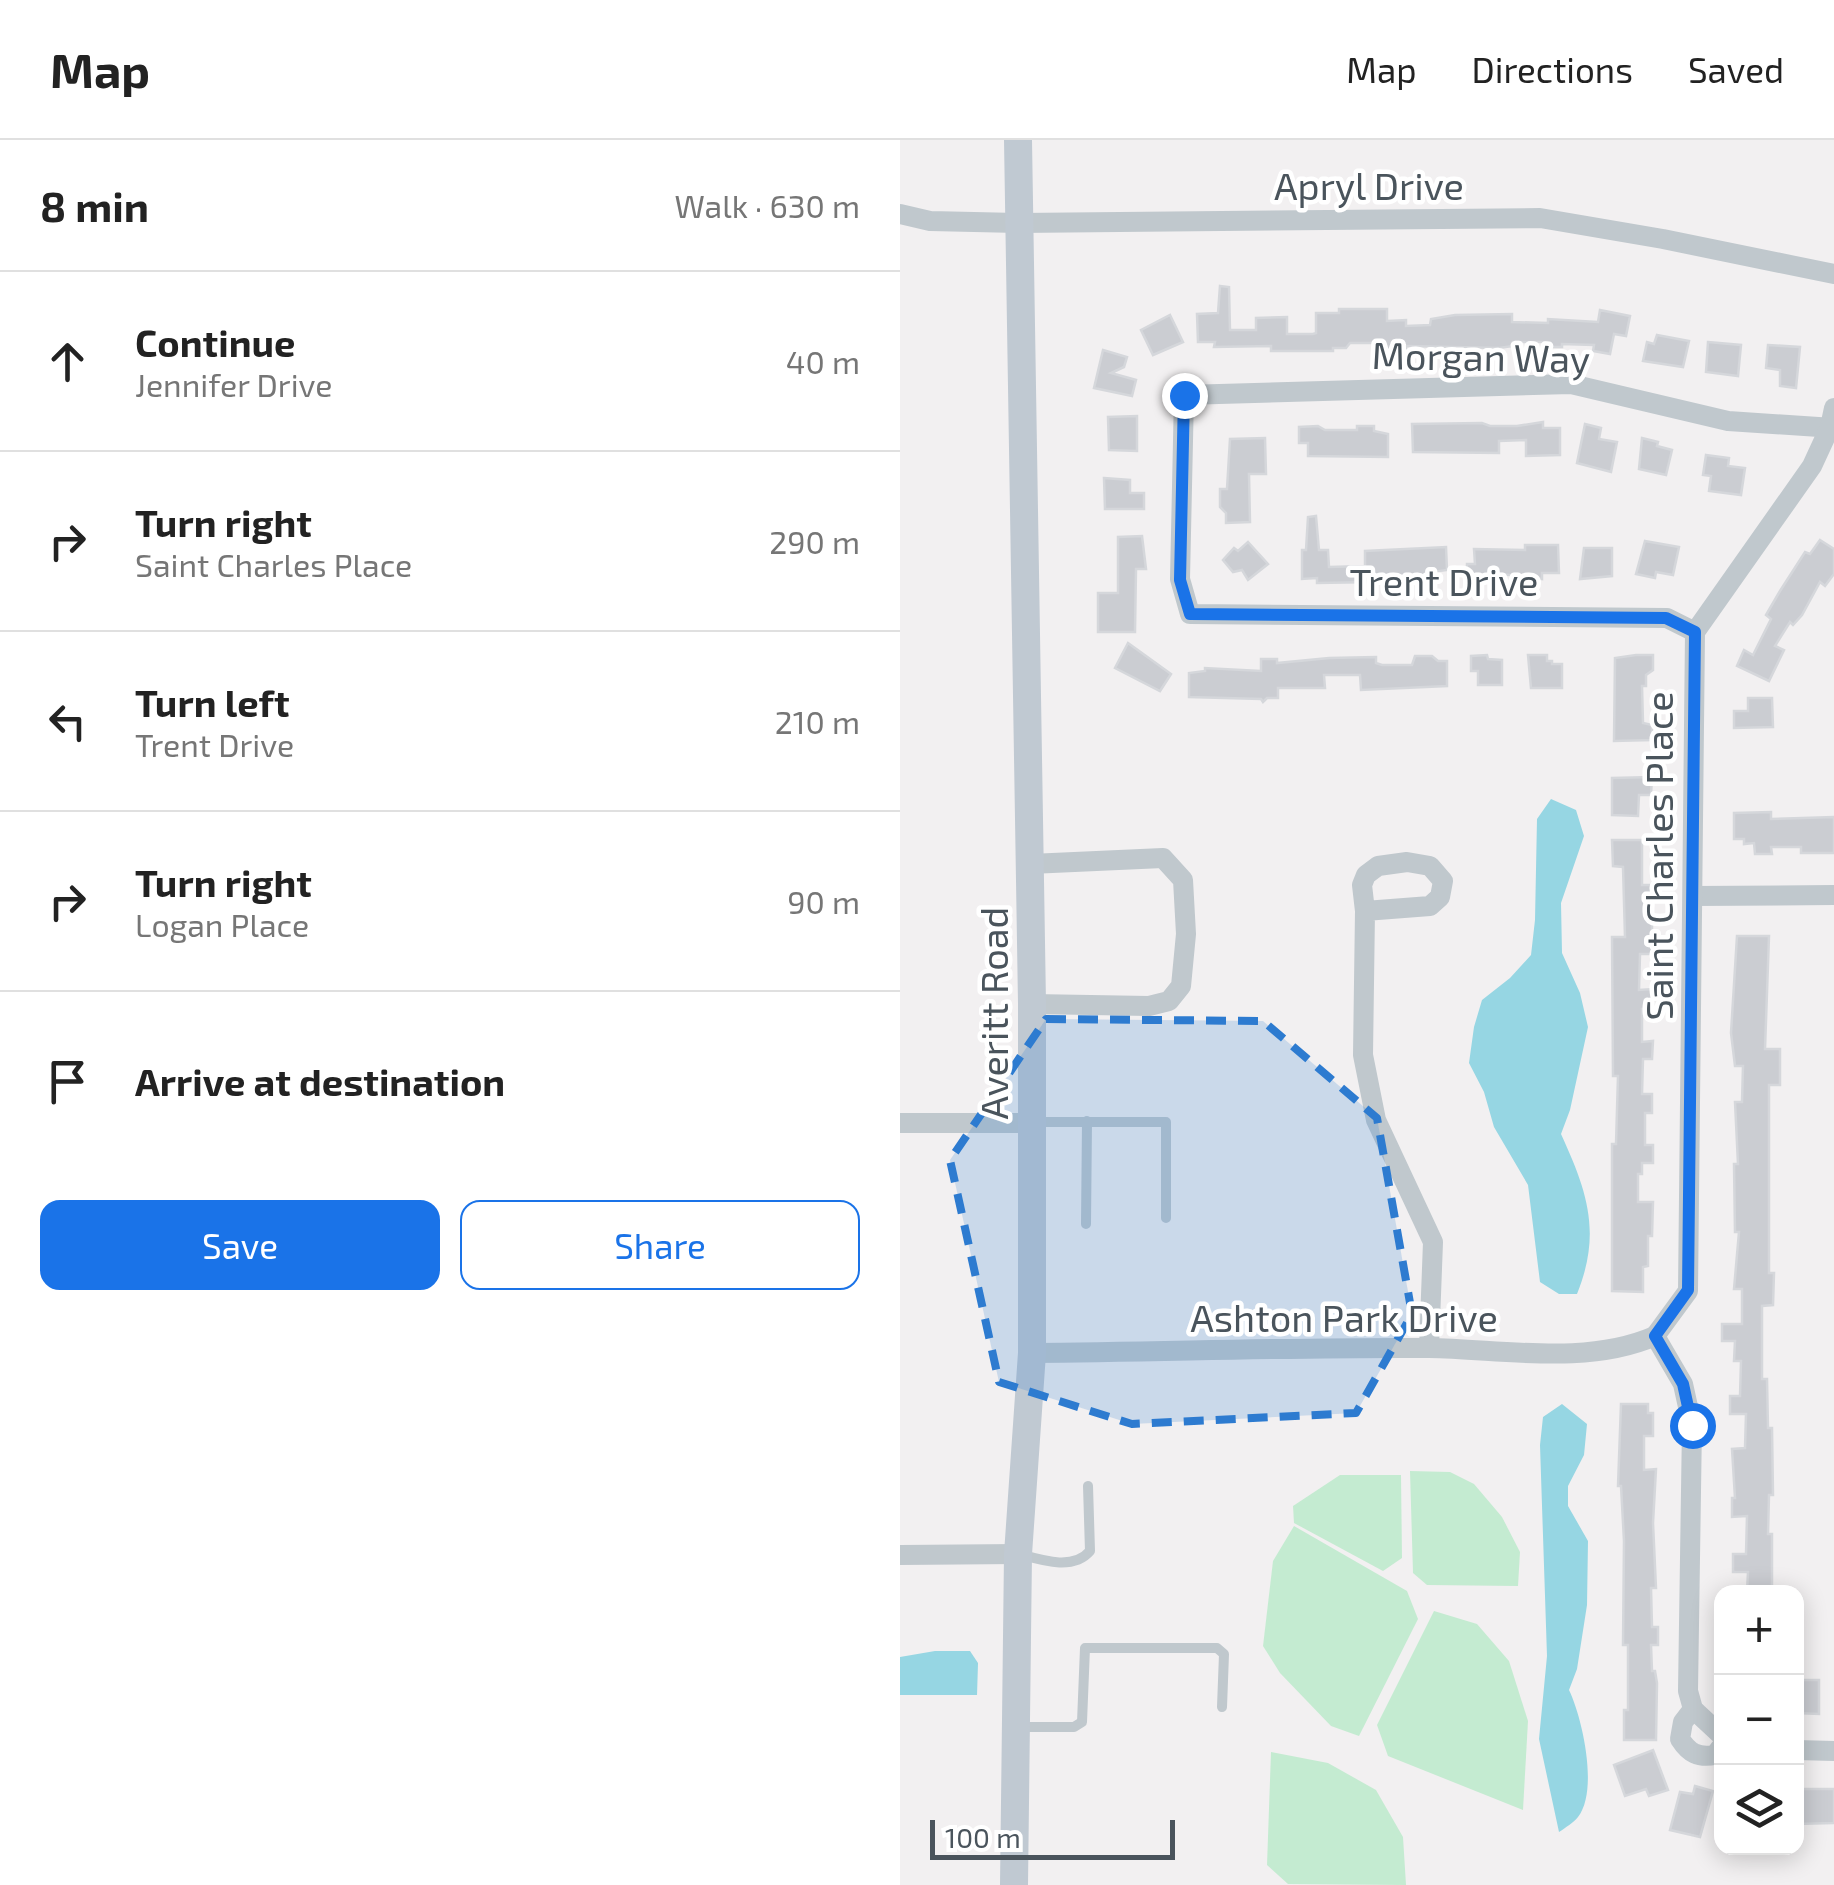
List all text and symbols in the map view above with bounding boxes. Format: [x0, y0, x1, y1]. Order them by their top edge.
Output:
text: Map [50, 40, 150, 98]
text: Map [1346, 48, 1417, 90]
text: Directions [1472, 48, 1633, 90]
text: Saved [1688, 48, 1784, 90]
street label: Apryl Drive [1274, 162, 1464, 208]
text: 8 min [40, 180, 149, 230]
text: Walk · 630 m [675, 186, 860, 224]
text: Continue [135, 319, 295, 365]
street label: Morgan Way [1371, 331, 1591, 381]
icon: ahead [40, 334, 95, 389]
text: 40 m [786, 342, 860, 380]
text: Jennifer Drive [135, 365, 333, 403]
route end [1162, 373, 1208, 419]
text: Turn right [135, 499, 312, 545]
icon: right [40, 514, 95, 569]
text: 290 m [769, 522, 860, 560]
text: Saint Charles Place [135, 545, 412, 583]
street label: Trent Drive [1350, 558, 1538, 604]
text: Turn left [135, 679, 290, 725]
street label: Saint Charles Place [1635, 691, 1681, 1021]
icon: left [40, 694, 95, 749]
text: 210 m [775, 702, 860, 740]
text: Trent Drive [135, 725, 294, 763]
text: Turn right [135, 859, 312, 905]
icon: right [40, 874, 95, 929]
text: 90 m [787, 882, 860, 920]
text: Logan Place [135, 905, 309, 943]
street label: Averitt Road [970, 907, 1016, 1119]
icon: arrive [40, 1054, 95, 1109]
text: Arrive at destination [135, 1058, 505, 1104]
button: Save [40, 1200, 440, 1290]
button: Share [460, 1200, 860, 1290]
street label: Ashton Park Drive [1190, 1294, 1498, 1340]
route start [1670, 1403, 1716, 1449]
map controls [1714, 1585, 1804, 1855]
button: + [1714, 1585, 1804, 1675]
button: − [1714, 1675, 1804, 1765]
button: layers [1714, 1765, 1804, 1855]
scale bar [930, 1815, 1175, 1860]
text: 100 m [945, 1820, 1021, 1854]

